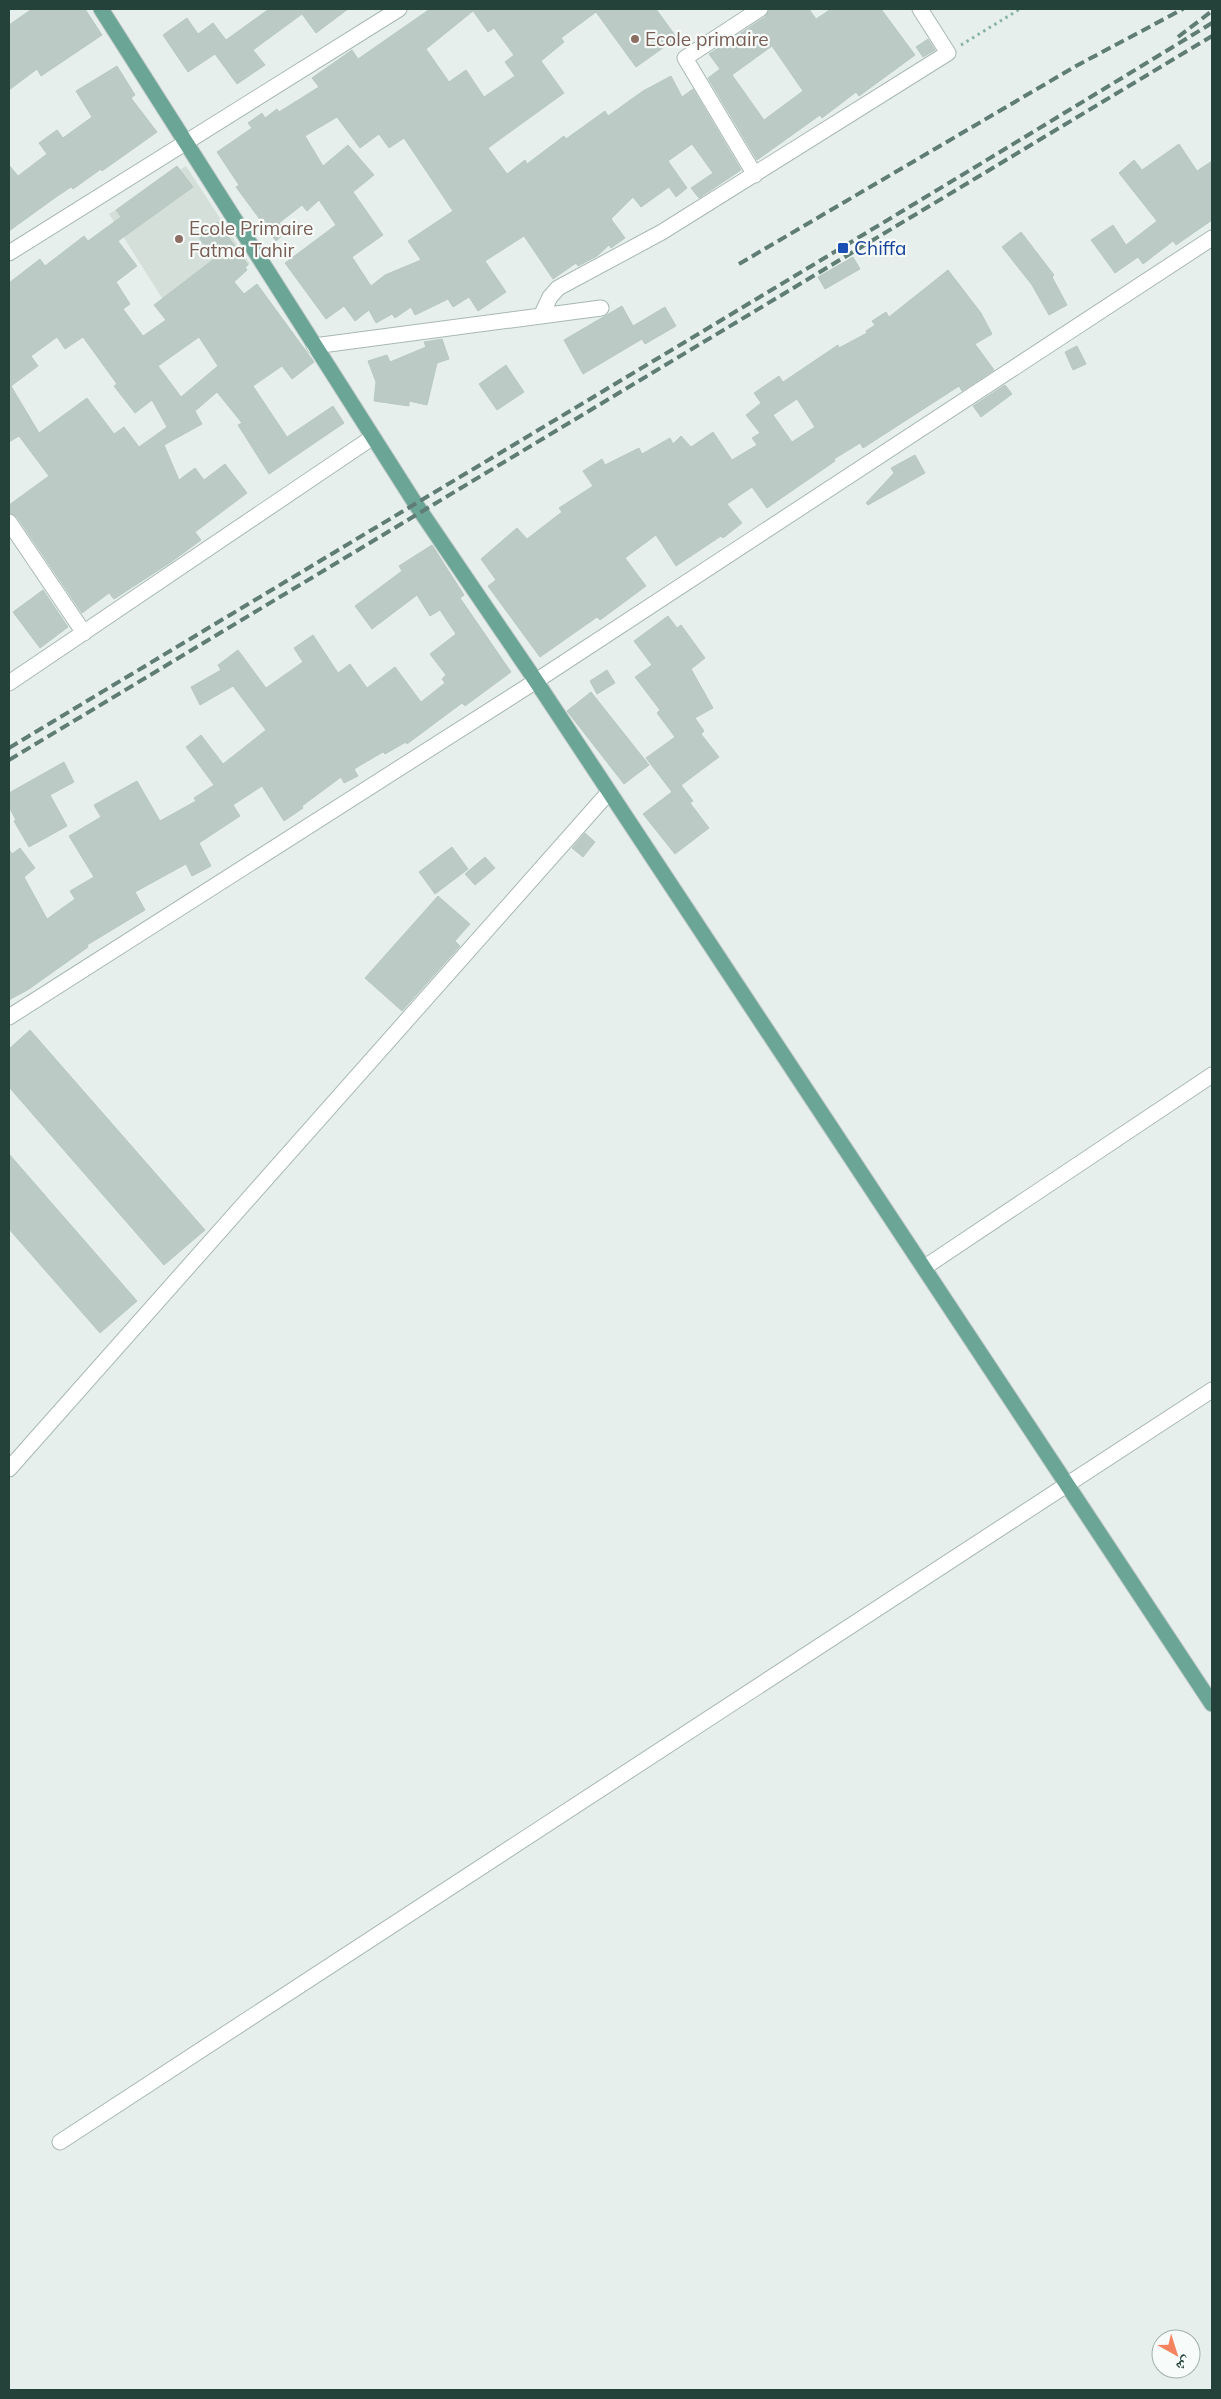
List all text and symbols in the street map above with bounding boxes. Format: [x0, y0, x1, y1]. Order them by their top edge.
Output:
place label: Ecole primaire [645, 27, 769, 51]
marker: Ecole primaire [629, 33, 641, 45]
place label: Ecole Primaire Fatma Tahir [189, 216, 313, 262]
marker: Ecole Primaire Fatma Tahir [173, 233, 185, 245]
place label: Chiffa [854, 236, 907, 260]
marker: Chiffa [836, 241, 850, 255]
north arrow [1151, 2329, 1201, 2379]
text: ش [1173, 2352, 1196, 2376]

